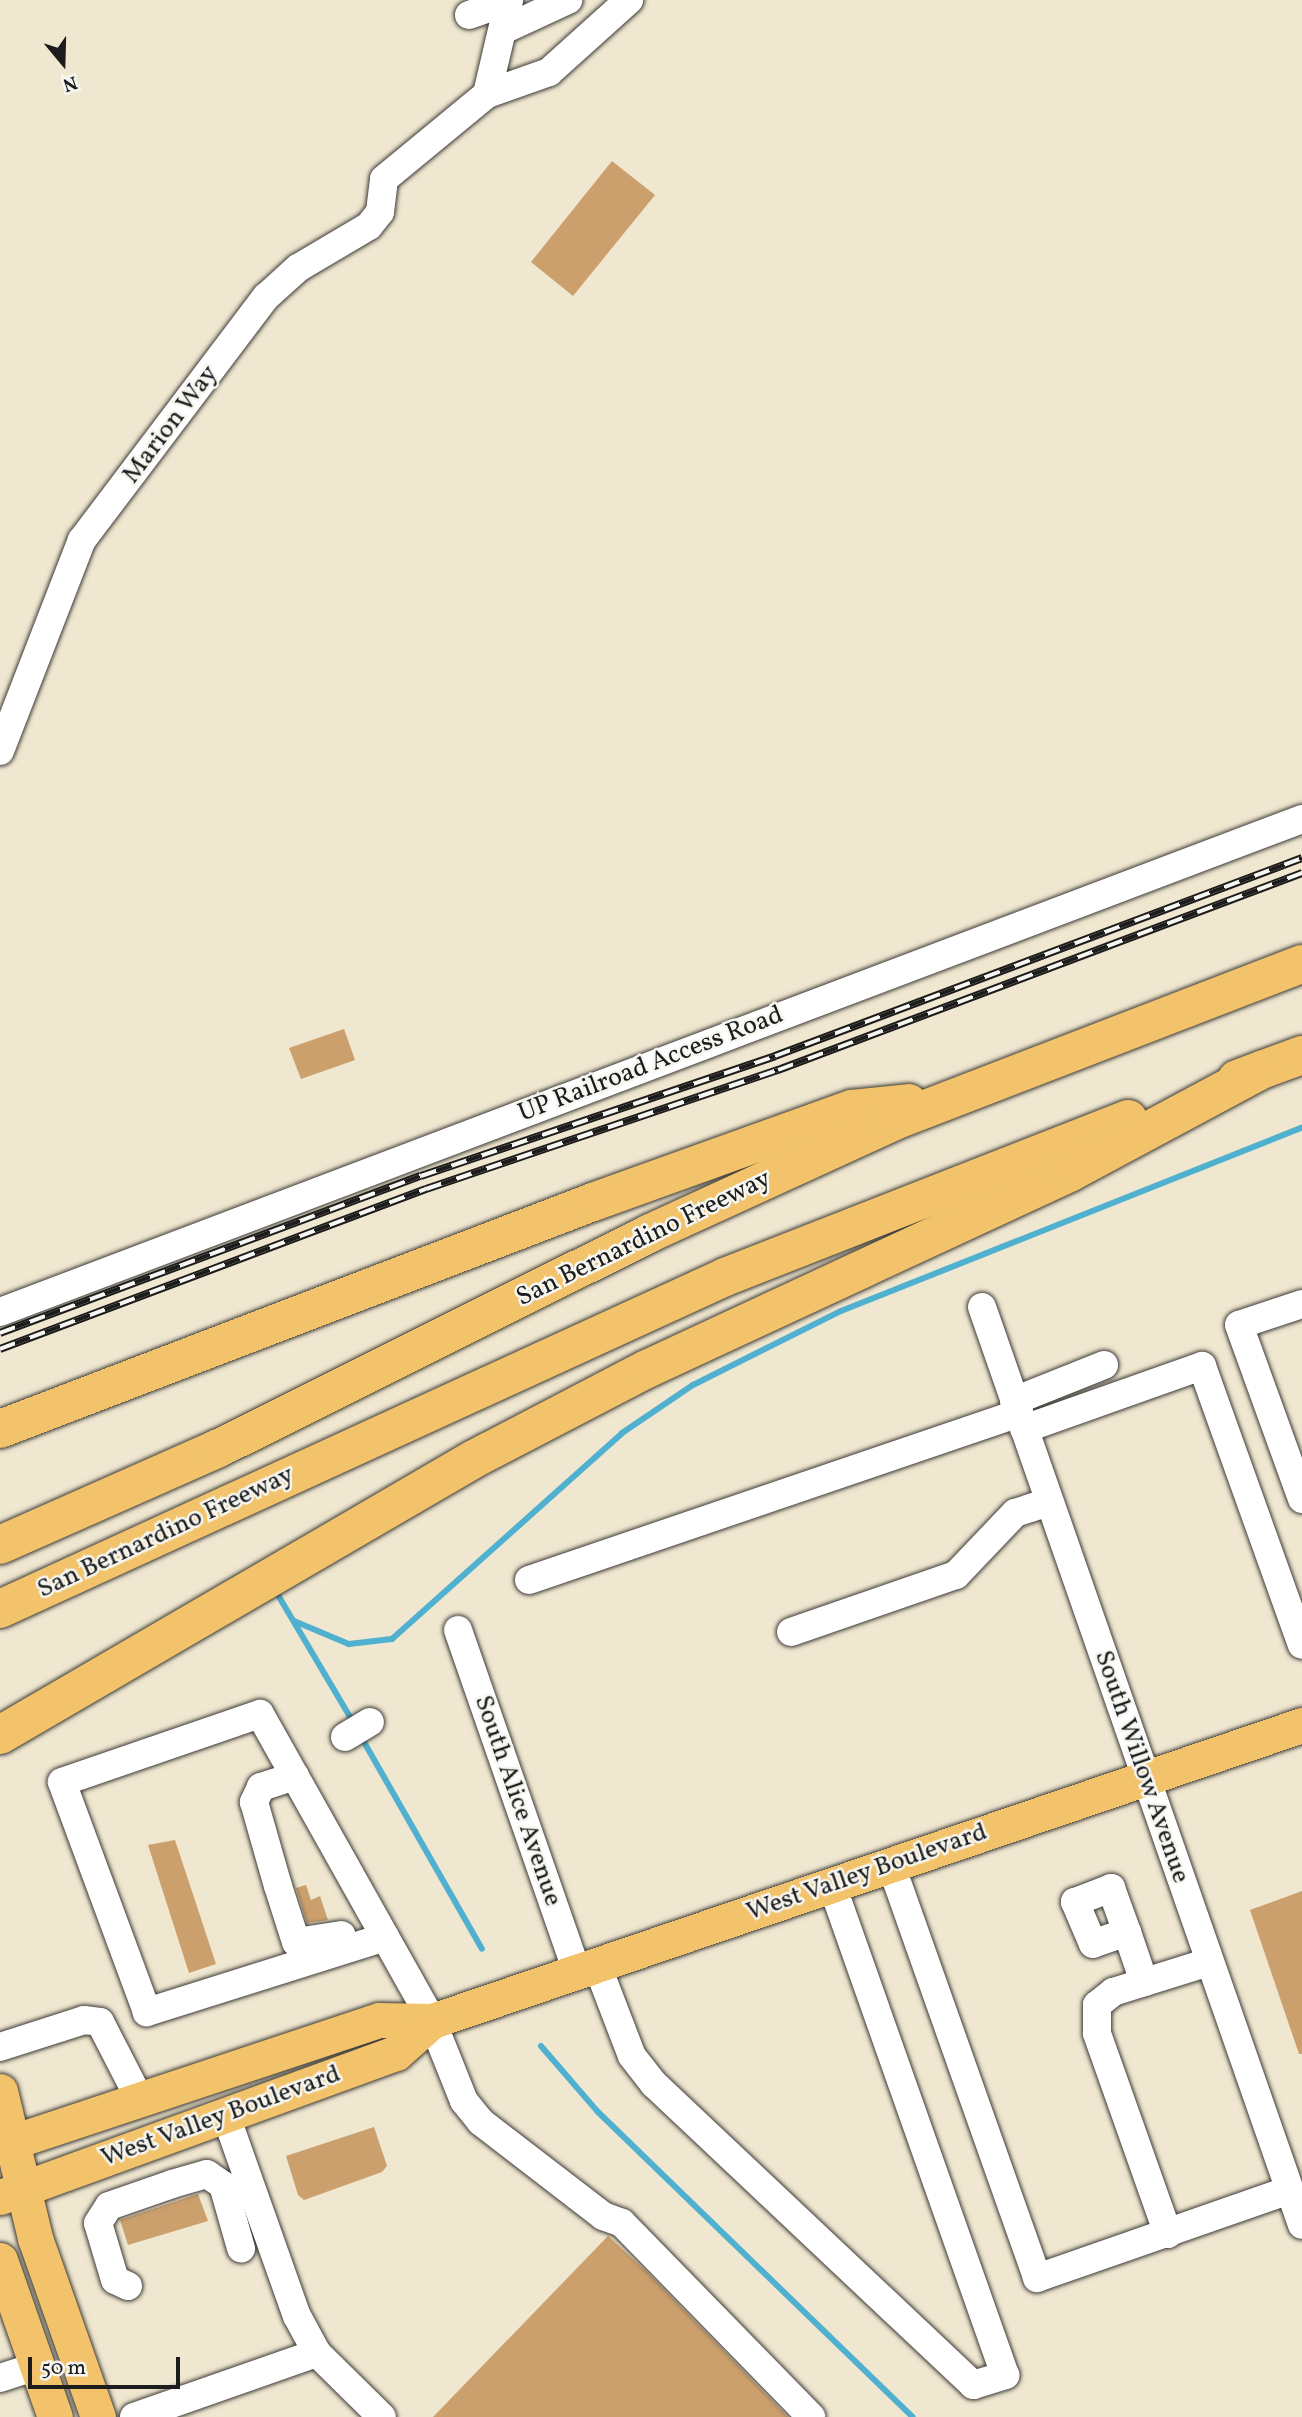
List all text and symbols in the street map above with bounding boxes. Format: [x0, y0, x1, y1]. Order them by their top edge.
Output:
north arrow [28, 28, 98, 98]
text: N [59, 68, 81, 97]
street label: Marion Way [116, 359, 226, 491]
street label: UP Railroad Access Road [514, 1000, 788, 1130]
street label: San Bernardino Freeway [512, 1164, 776, 1314]
street label: San Bernardino Freeway [33, 1460, 299, 1606]
street label: South Willow Avenue [1086, 1646, 1196, 1888]
street label: South Alice Avenue [466, 1692, 568, 1910]
street label: West Valley Boulevard [742, 1817, 992, 1929]
street label: West Valley Boulevard [96, 2059, 346, 2175]
scale bar [32, 2344, 184, 2388]
text: 50 m [41, 2354, 86, 2383]

